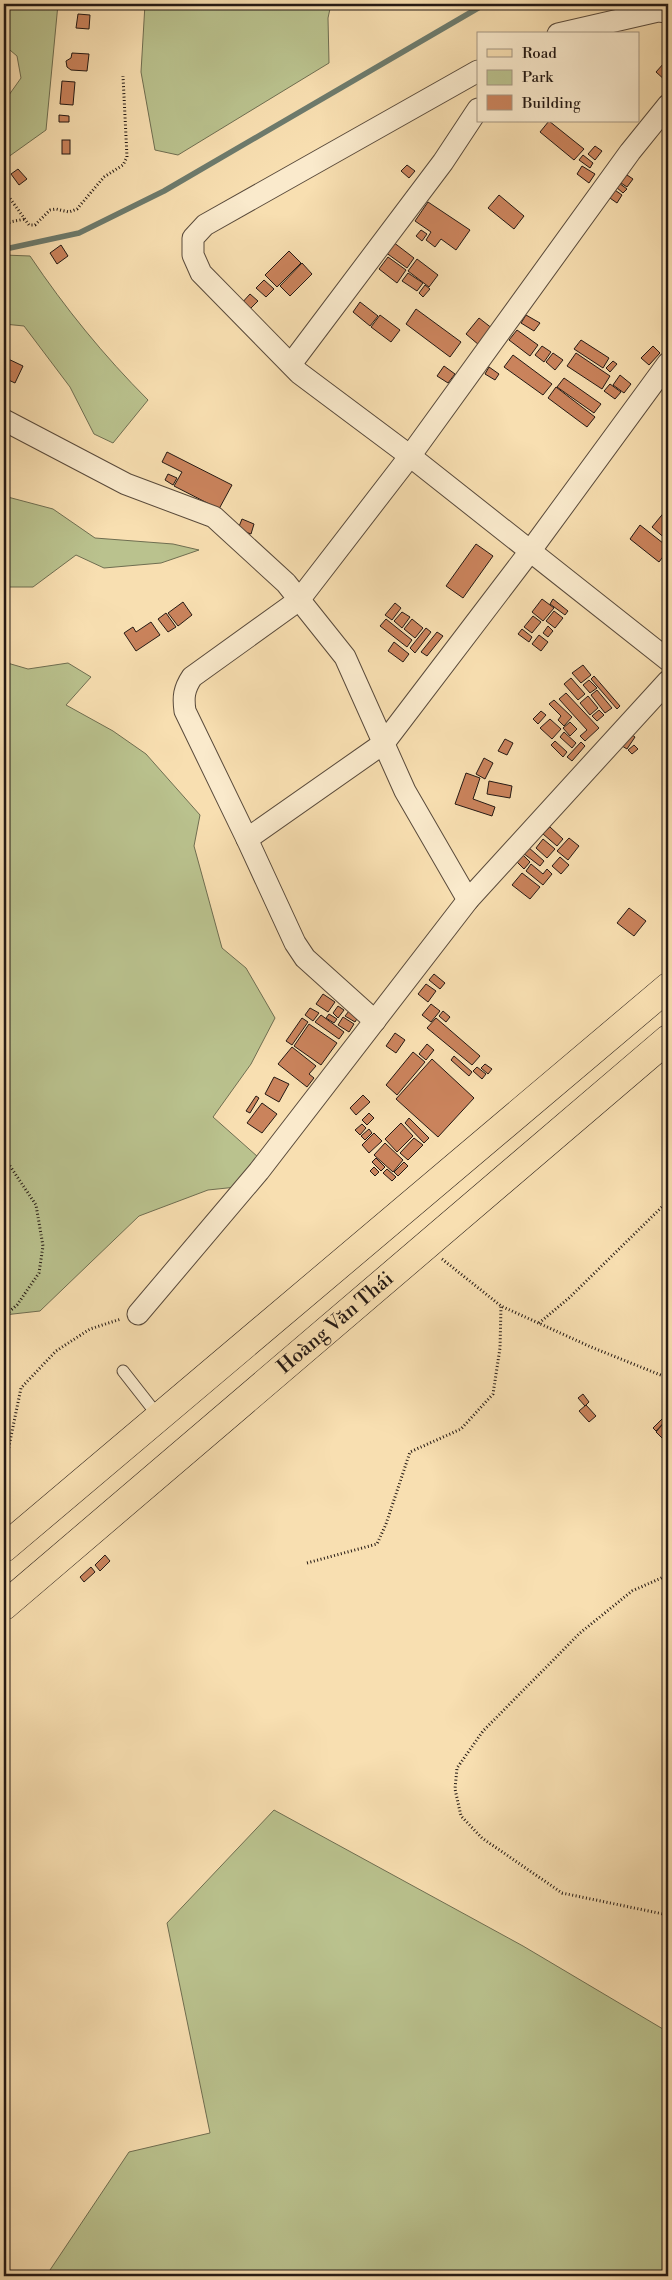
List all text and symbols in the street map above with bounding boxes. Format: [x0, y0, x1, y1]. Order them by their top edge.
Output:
legend [477, 32, 640, 122]
text: Road [522, 44, 557, 63]
text: Park [522, 68, 554, 87]
text: Building [521, 94, 581, 113]
street label: Hoàng Văn Thái [272, 1266, 399, 1379]

